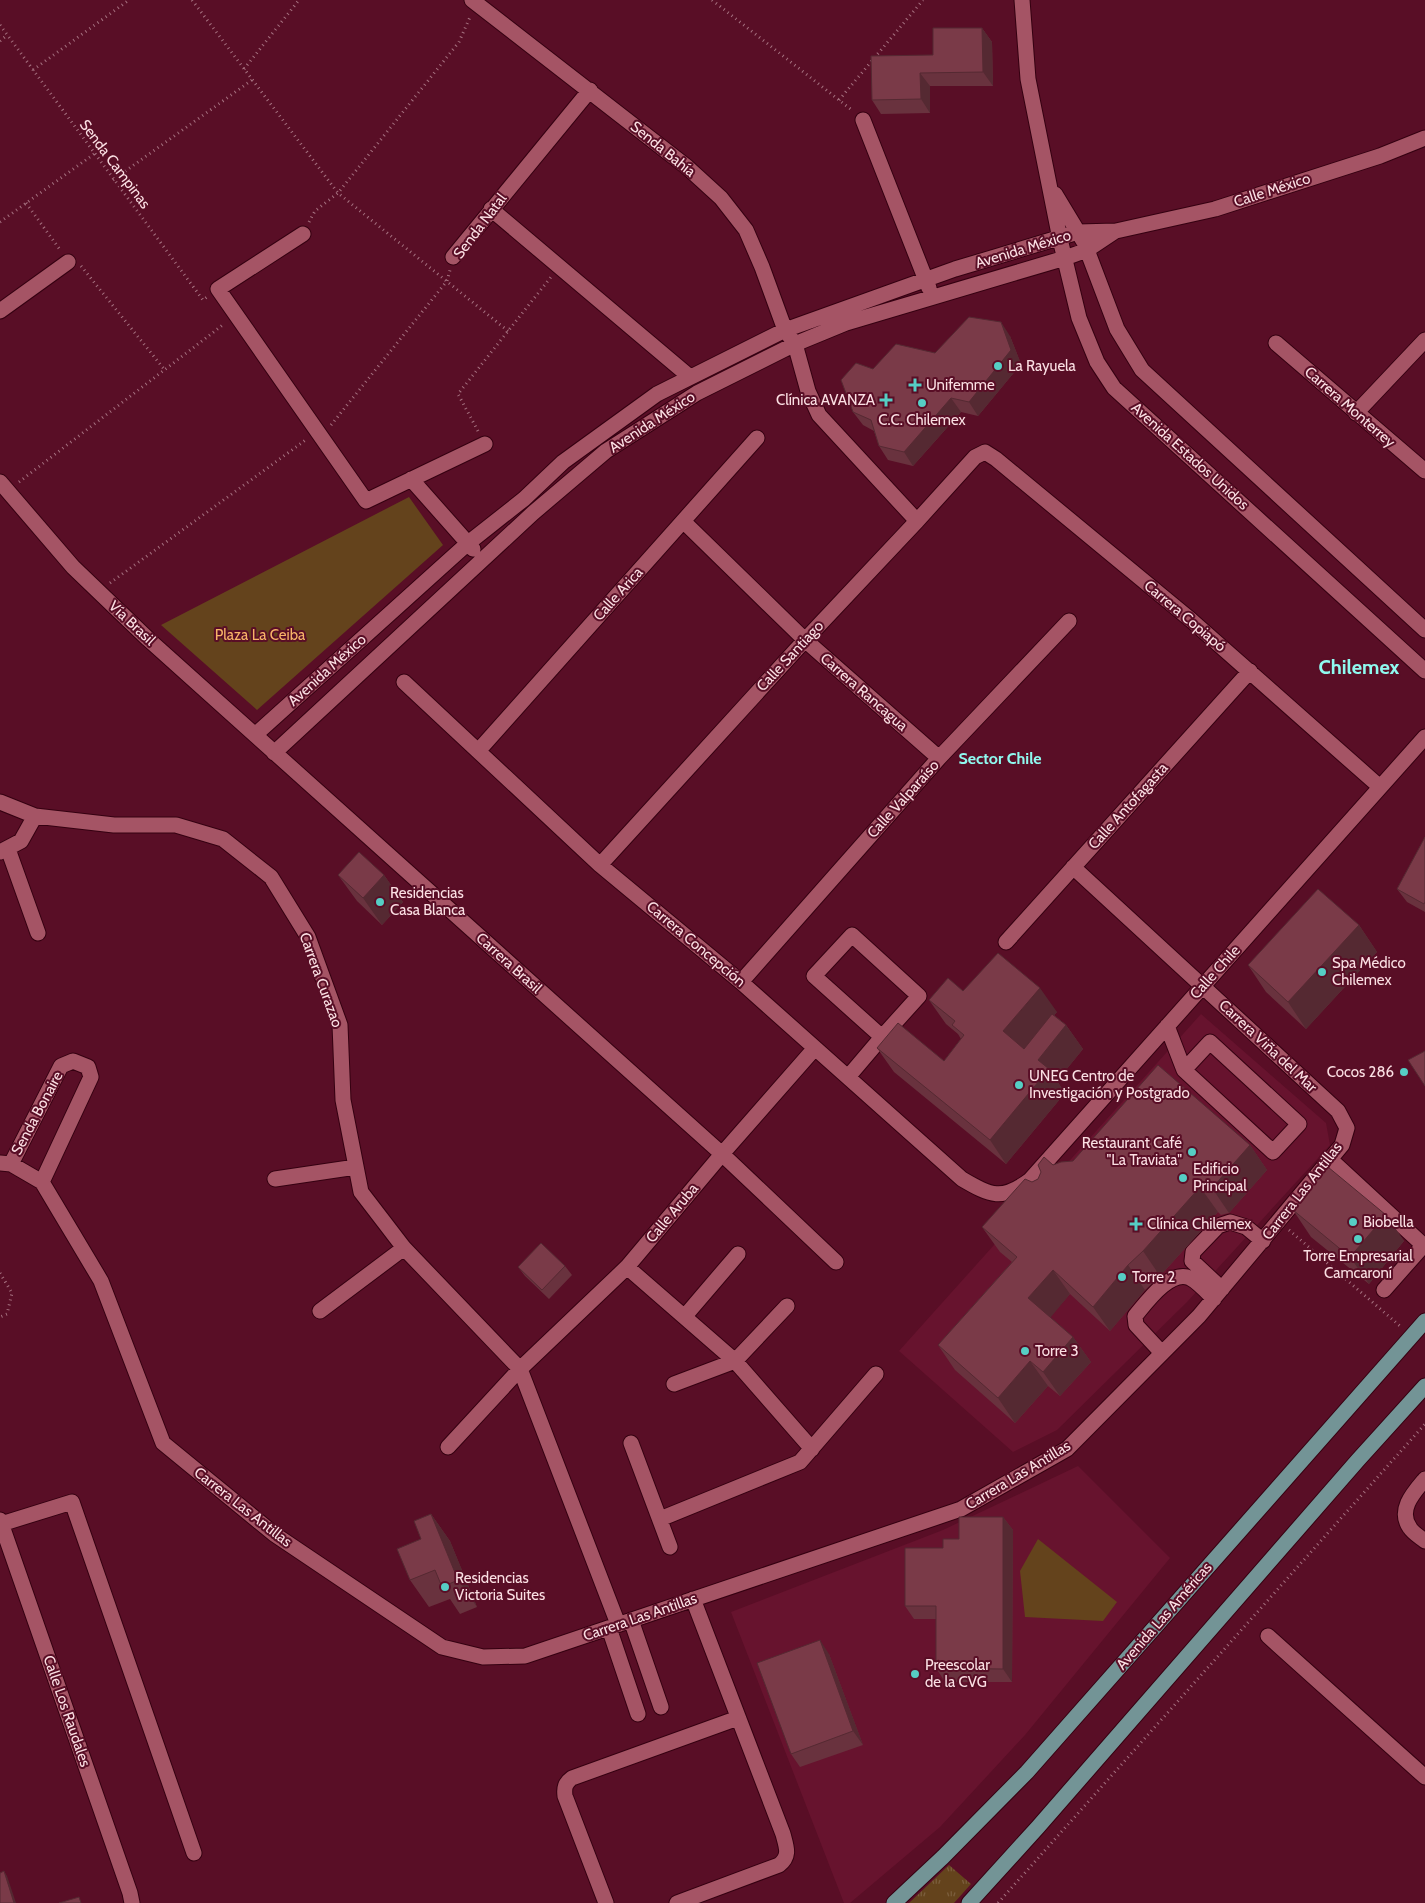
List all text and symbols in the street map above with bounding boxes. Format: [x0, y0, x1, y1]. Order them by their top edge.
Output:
street label: Senda Campinas [76, 116, 154, 212]
street label: Senda Bahía [627, 117, 700, 181]
street label: Calle México [1231, 169, 1313, 211]
street label: Senda Natal [450, 189, 511, 262]
street label: Avenida México [973, 226, 1073, 272]
place label: La Rayuela [1008, 357, 1077, 375]
marker: La Rayuela [992, 360, 1004, 372]
street label: Carrera Monterrey [1301, 363, 1399, 452]
place label: Unifemme [926, 376, 995, 394]
marker: Unifemme [908, 378, 922, 392]
street label: Avenida México [606, 388, 698, 456]
place label: Clínica AVANZA [776, 391, 876, 409]
marker: Clínica AVANZA [879, 393, 893, 407]
marker: C.C. Chilemex [916, 397, 928, 409]
street label: Avenida Estados Unidos [1128, 398, 1252, 514]
place label: C.C. Chilemex [878, 411, 966, 429]
street label: Calle Arica [589, 563, 647, 624]
street label: Carrera Copiapó [1140, 577, 1230, 655]
street label: Vía Brasil [105, 597, 159, 649]
street label: Calle Santiago [753, 617, 827, 695]
park label: Plaza La Ceiba [215, 626, 306, 644]
street label: Avenida México [284, 630, 370, 710]
street label: Carrera Rancagua [817, 649, 912, 735]
district label: Chilemex [1319, 655, 1400, 679]
district label: Sector Chile [958, 749, 1042, 768]
street label: Calle Valparaíso [863, 756, 943, 842]
street label: Calle Antofagasta [1084, 758, 1172, 853]
place label: Residencias Casa Blanca [390, 884, 466, 919]
marker: Residencias Casa Blanca [374, 896, 386, 908]
street label: Carrera Concepción [643, 897, 749, 991]
street label: Carrera Brasil [472, 929, 546, 998]
street label: Carrera Curazao [295, 930, 347, 1030]
street label: Calle Chile [1186, 941, 1244, 1003]
place label: Spa Médico Chilemex [1332, 954, 1406, 989]
marker: Spa Médico Chilemex [1316, 966, 1328, 978]
street label: Carrera Viña del Mar [1215, 996, 1321, 1096]
place label: Cocos 286 [1327, 1063, 1394, 1081]
marker: Cocos 286 [1398, 1066, 1410, 1078]
place label: UNEG Centro de Investigación y Postgrado [1029, 1067, 1190, 1102]
street label: Senda Bonaire [7, 1068, 67, 1158]
marker: UNEG Centro de Investigación y Postgrado [1013, 1079, 1025, 1091]
place label: Restaurant Café "La Traviata" [1082, 1134, 1182, 1169]
street label: Carrera Las Antillas [1258, 1139, 1346, 1243]
marker: Restaurant Café "La Traviata" [1186, 1146, 1198, 1158]
place label: Edificio Principal [1193, 1160, 1247, 1195]
marker: Edificio Principal [1177, 1172, 1189, 1184]
street label: Calle Aruba [642, 1179, 703, 1246]
place label: Biobella [1363, 1213, 1414, 1231]
place label: Clínica Chilemex [1147, 1215, 1251, 1233]
marker: Biobella [1347, 1216, 1359, 1228]
marker: Clínica Chilemex [1129, 1217, 1143, 1231]
marker: Torre Empresarial Camcaroní [1352, 1233, 1364, 1245]
place label: Torre Empresarial Camcaroní [1303, 1247, 1413, 1282]
place label: Torre 2 [1132, 1268, 1175, 1286]
marker: Torre 2 [1116, 1271, 1128, 1283]
place label: Torre 3 [1035, 1342, 1079, 1360]
marker: Torre 3 [1019, 1345, 1031, 1357]
street label: Carrera Las Antillas [962, 1437, 1074, 1513]
street label: Carrera Las Antillas [191, 1463, 295, 1551]
street label: Avenida Las Américas [1112, 1559, 1216, 1673]
place label: Residencias Victoria Suites [455, 1569, 545, 1604]
marker: Residencias Victoria Suites [439, 1581, 451, 1593]
street label: Carrera Las Antillas [581, 1589, 699, 1645]
street label: Calle Los Raudales [40, 1653, 94, 1769]
place label: Preescolar de la CVG [925, 1656, 990, 1691]
marker: Preescolar de la CVG [909, 1668, 921, 1680]

